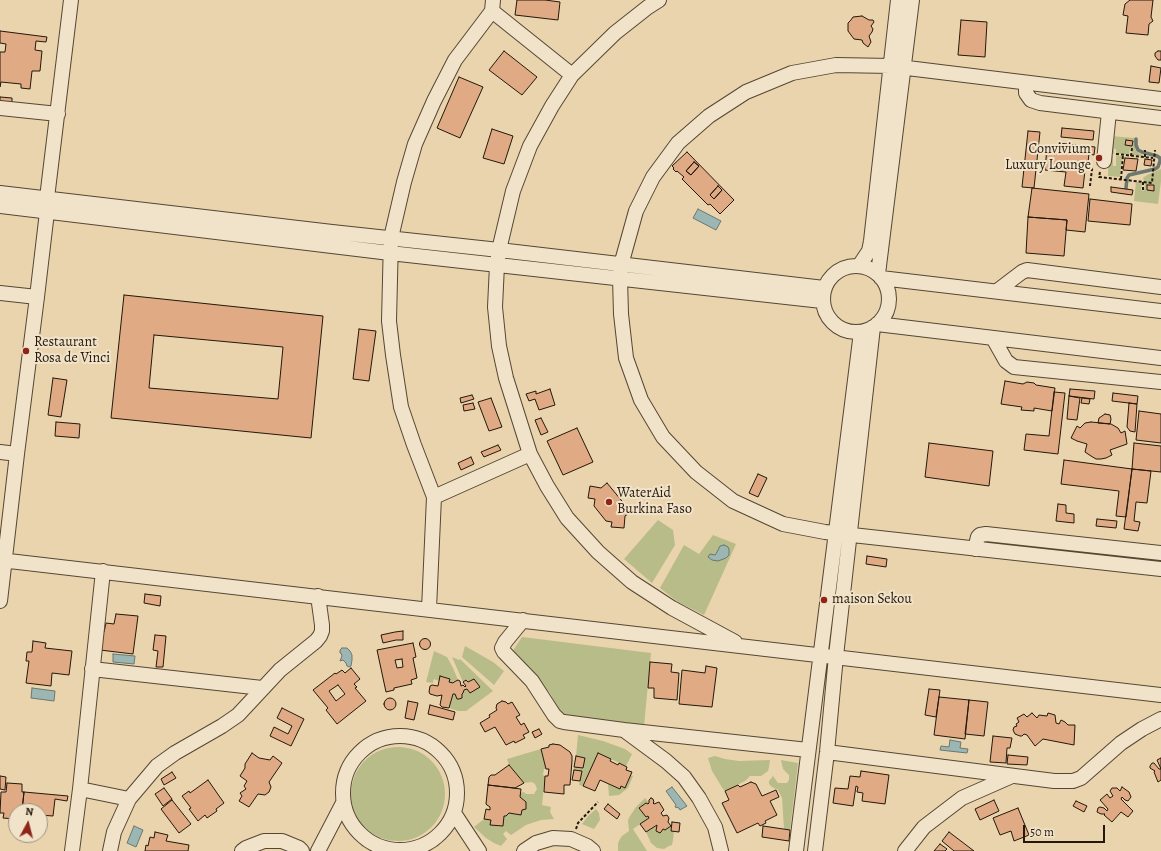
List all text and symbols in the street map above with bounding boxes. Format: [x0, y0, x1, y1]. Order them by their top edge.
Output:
place label: Convivium Luxury Lounge [1005, 142, 1091, 174]
marker: Convivium Luxury Lounge [1094, 153, 1104, 163]
place label: Restaurant Rosa de Vinci [34, 335, 110, 368]
marker: Restaurant Rosa de Vinci [21, 346, 31, 356]
place label: WaterAid Burkina Faso [617, 486, 692, 518]
marker: WaterAid Burkina Faso [604, 497, 614, 507]
place label: maison Sekou [832, 592, 912, 608]
marker: maison Sekou [819, 595, 829, 605]
north arrow [8, 803, 48, 843]
text: N [25, 804, 34, 820]
scale bar [1025, 817, 1107, 843]
text: 50 m [1030, 824, 1054, 840]

